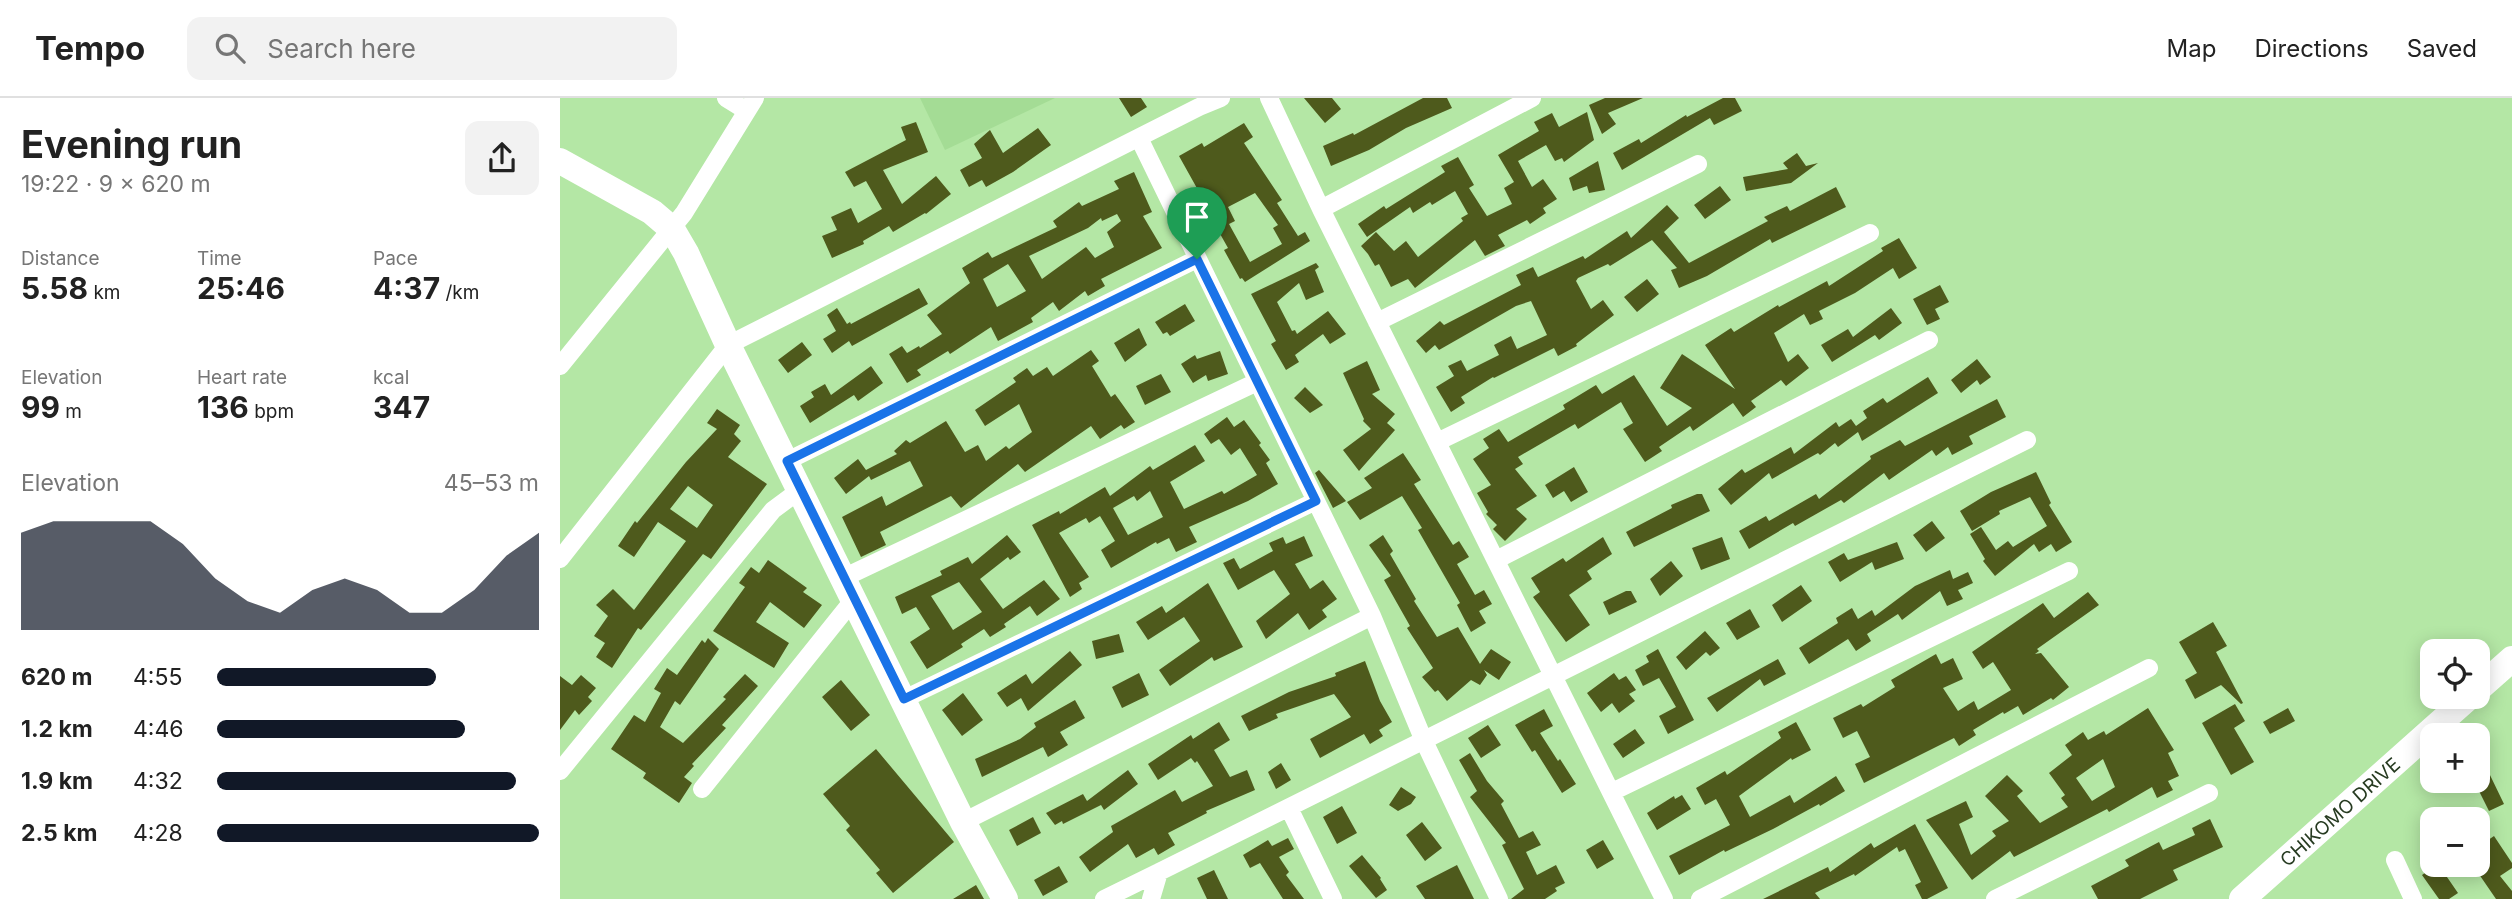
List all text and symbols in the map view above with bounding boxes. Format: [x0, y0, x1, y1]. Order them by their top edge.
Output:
search box [187, 17, 677, 80]
text: Tempo [35, 28, 145, 68]
icon: search [211, 29, 249, 67]
text: Search here [267, 33, 416, 64]
text: Map [2167, 34, 2216, 63]
text: Directions [2254, 34, 2369, 63]
text: Saved [2407, 34, 2477, 63]
text: Evening run [21, 121, 242, 167]
button: share [465, 121, 539, 195]
text: 19:22 · 9 × 620 m [21, 170, 211, 198]
pin [1167, 187, 1227, 259]
icon: arrive [1178, 198, 1216, 236]
text: Distance [21, 247, 99, 270]
text: Time [197, 247, 242, 270]
text: Pace [373, 247, 418, 270]
text: 5.58 [21, 270, 88, 306]
text: 25:46 [197, 270, 285, 306]
text: 4:37 [373, 270, 440, 306]
text: km [88, 281, 120, 304]
text: /km [440, 281, 479, 304]
text: Elevation [21, 366, 102, 389]
text: Heart rate [197, 366, 287, 389]
text: kcal [373, 366, 409, 389]
text: 99 [21, 389, 60, 425]
text: 136 [197, 389, 249, 425]
text: 347 [373, 389, 430, 425]
text: m [60, 400, 82, 423]
text: bpm [249, 400, 294, 423]
text: Elevation [21, 469, 120, 497]
text: 45–53 m [444, 469, 539, 497]
map controls [2420, 639, 2490, 877]
button: locate [2420, 639, 2490, 709]
text: 620 m [21, 663, 92, 691]
text: 4:55 [133, 663, 182, 691]
text: 1.2 km [21, 715, 93, 743]
text: 4:46 [133, 715, 184, 743]
button: + [2420, 723, 2490, 793]
street label: CHIKOMO DRIVE [2275, 753, 2404, 871]
text: 1.9 km [21, 767, 93, 795]
text: 4:32 [133, 767, 183, 795]
button: − [2420, 807, 2490, 877]
text: 2.5 km [21, 819, 98, 847]
text: 4:28 [133, 819, 183, 847]

